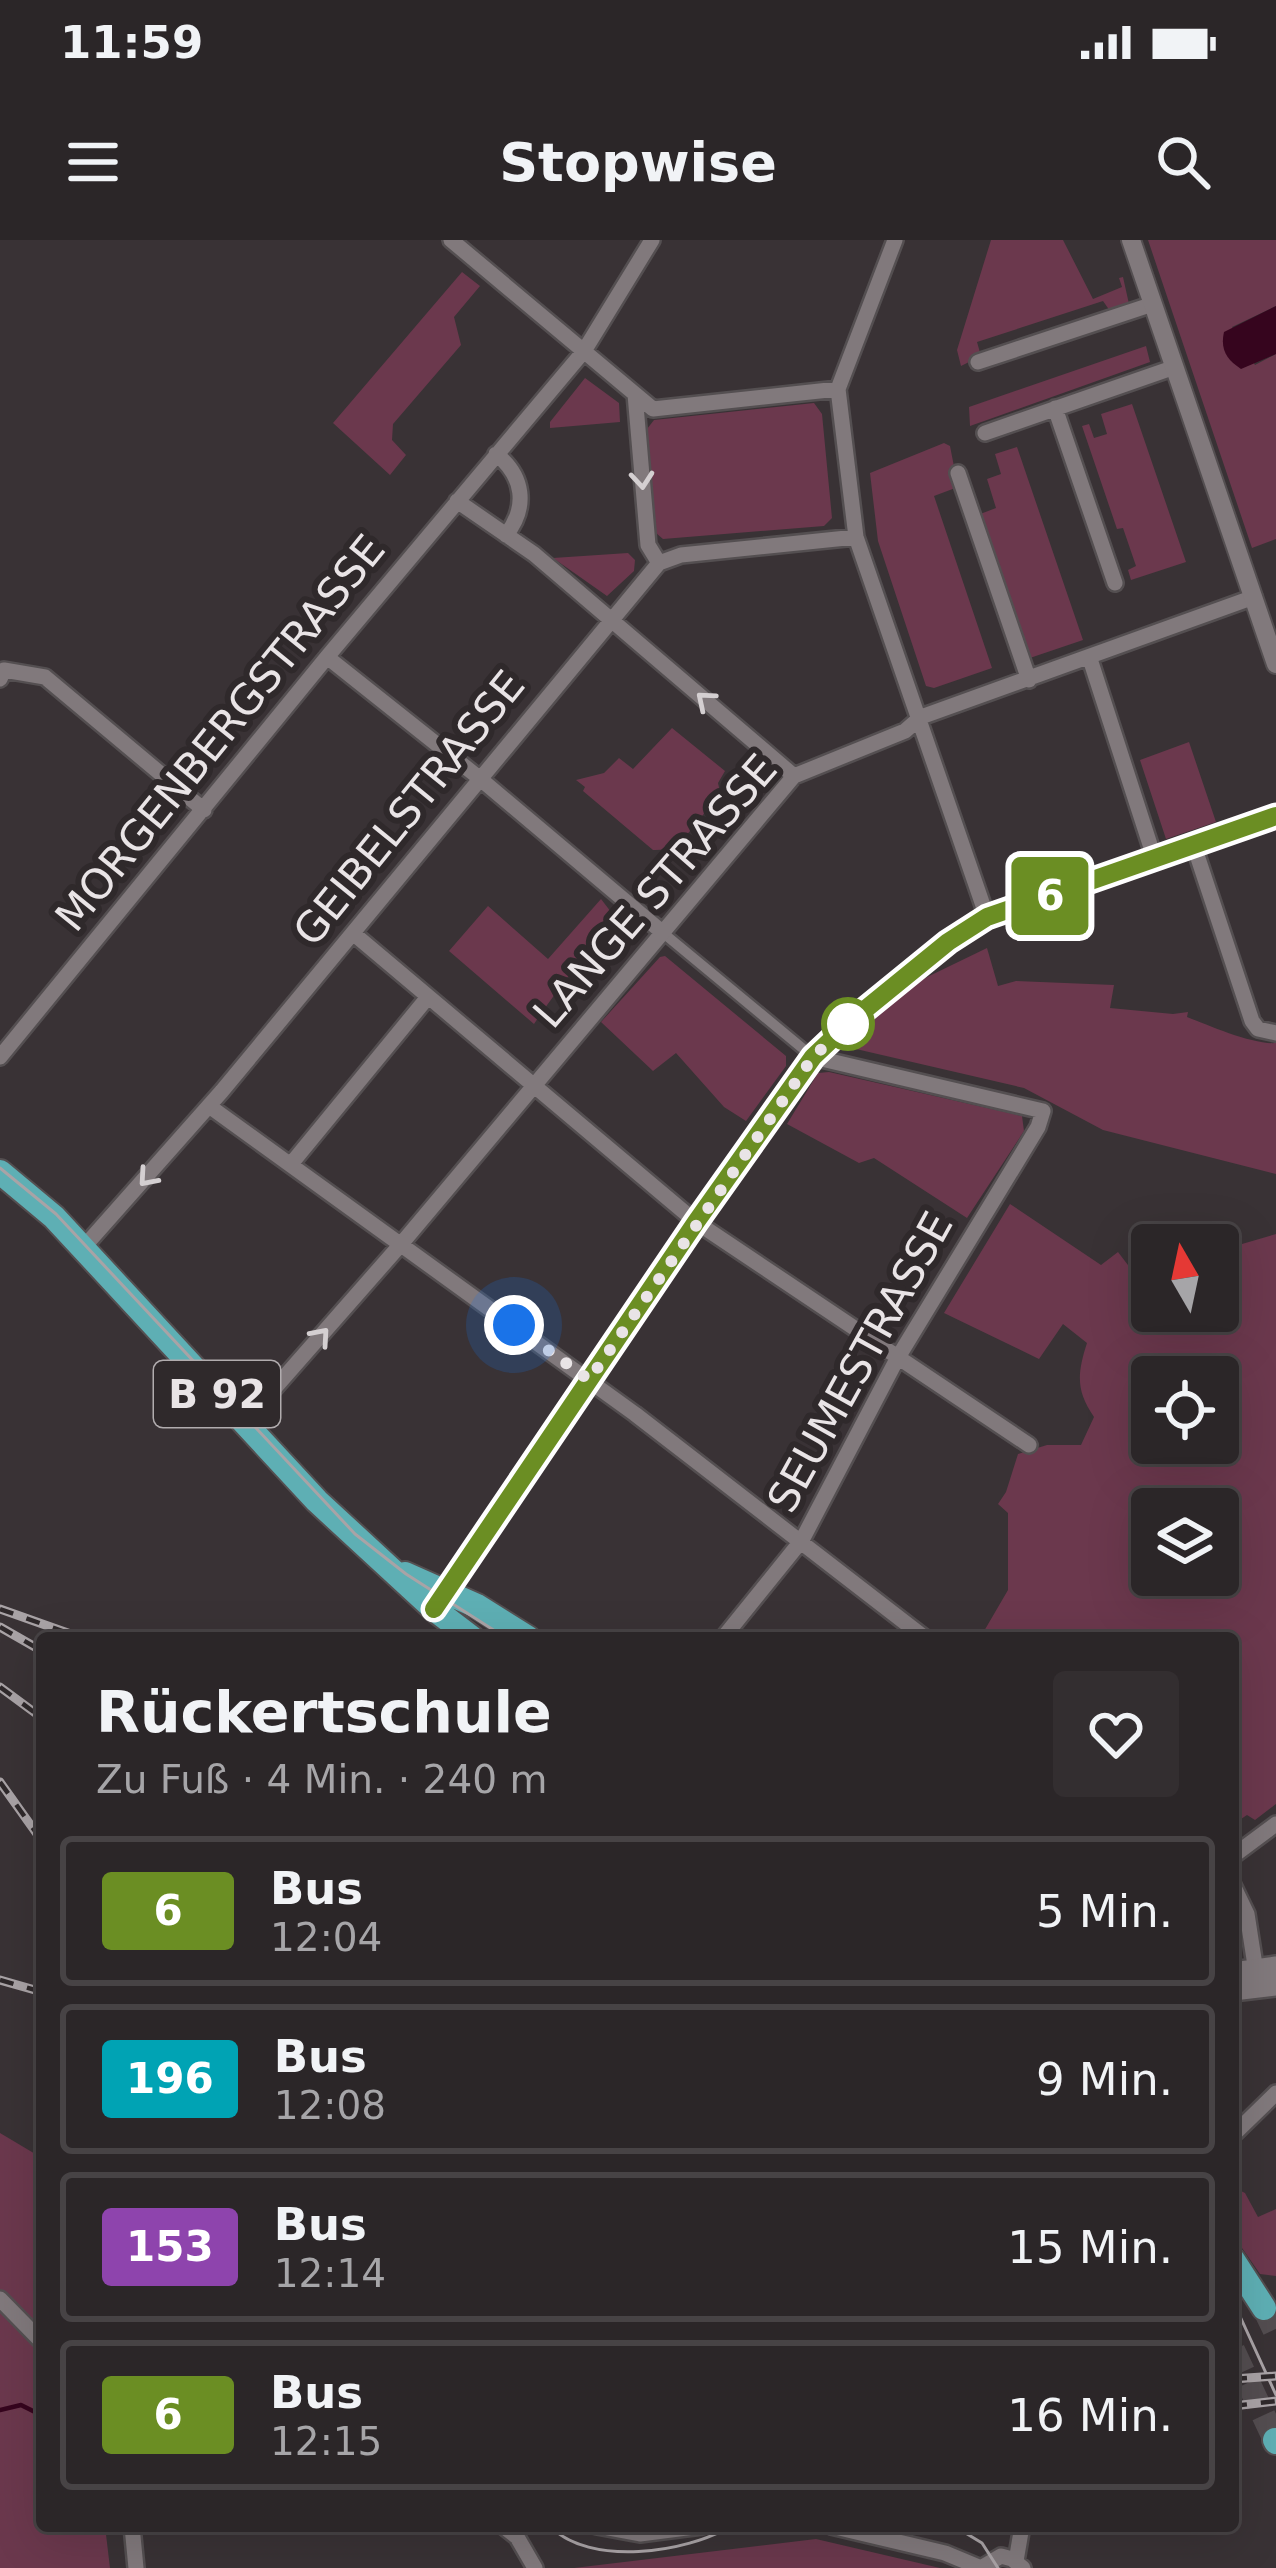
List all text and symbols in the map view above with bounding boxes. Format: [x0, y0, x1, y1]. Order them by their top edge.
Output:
text: 11:59 [60, 16, 203, 69]
icon: menu [60, 129, 126, 195]
icon: search [1150, 129, 1216, 195]
text: Stopwise [499, 131, 777, 194]
one-way arrow [629, 471, 654, 490]
street label: MORGENBERGSTRASSE [45, 525, 395, 941]
street label: GEIBELSTRASSE [283, 661, 535, 955]
one-way arrow [697, 693, 719, 714]
street label: LANGE STRASSE [523, 745, 787, 1037]
line badge: 6 [1011, 857, 1089, 935]
text: 6 [1035, 871, 1065, 920]
unlabelled marker [823, 999, 873, 1049]
one-way arrow [140, 1164, 161, 1186]
street label: SEUMESTRASSE [757, 1204, 963, 1520]
north arrow [1131, 1224, 1239, 1332]
map controls [1131, 1224, 1239, 1596]
your location [484, 1295, 544, 1355]
one-way arrow [307, 1327, 329, 1349]
button: locate [1131, 1356, 1239, 1464]
road number: B 92 [154, 1361, 280, 1427]
button: layers [1131, 1488, 1239, 1596]
button: heart [1053, 1671, 1179, 1797]
text: Rückertschule [96, 1679, 552, 1745]
text: Zu Fuß · 4 Min. · 240 m [96, 1757, 547, 1802]
text: Bus [270, 1862, 363, 1915]
text: 5 Min. [1036, 1885, 1173, 1938]
text: 6 [153, 1886, 183, 1935]
text: 12:04 [270, 1915, 382, 1960]
text: Bus [274, 2030, 367, 2083]
text: 9 Min. [1036, 2053, 1173, 2106]
text: 196 [126, 2054, 214, 2103]
text: 12:08 [274, 2083, 386, 2128]
text: Bus [274, 2198, 367, 2251]
text: 15 Min. [1007, 2221, 1173, 2274]
text: 153 [126, 2222, 214, 2271]
text: 12:14 [274, 2251, 386, 2296]
text: Bus [270, 2366, 363, 2419]
text: 16 Min. [1007, 2389, 1173, 2442]
text: 6 [153, 2390, 183, 2439]
text: 12:15 [270, 2419, 382, 2464]

